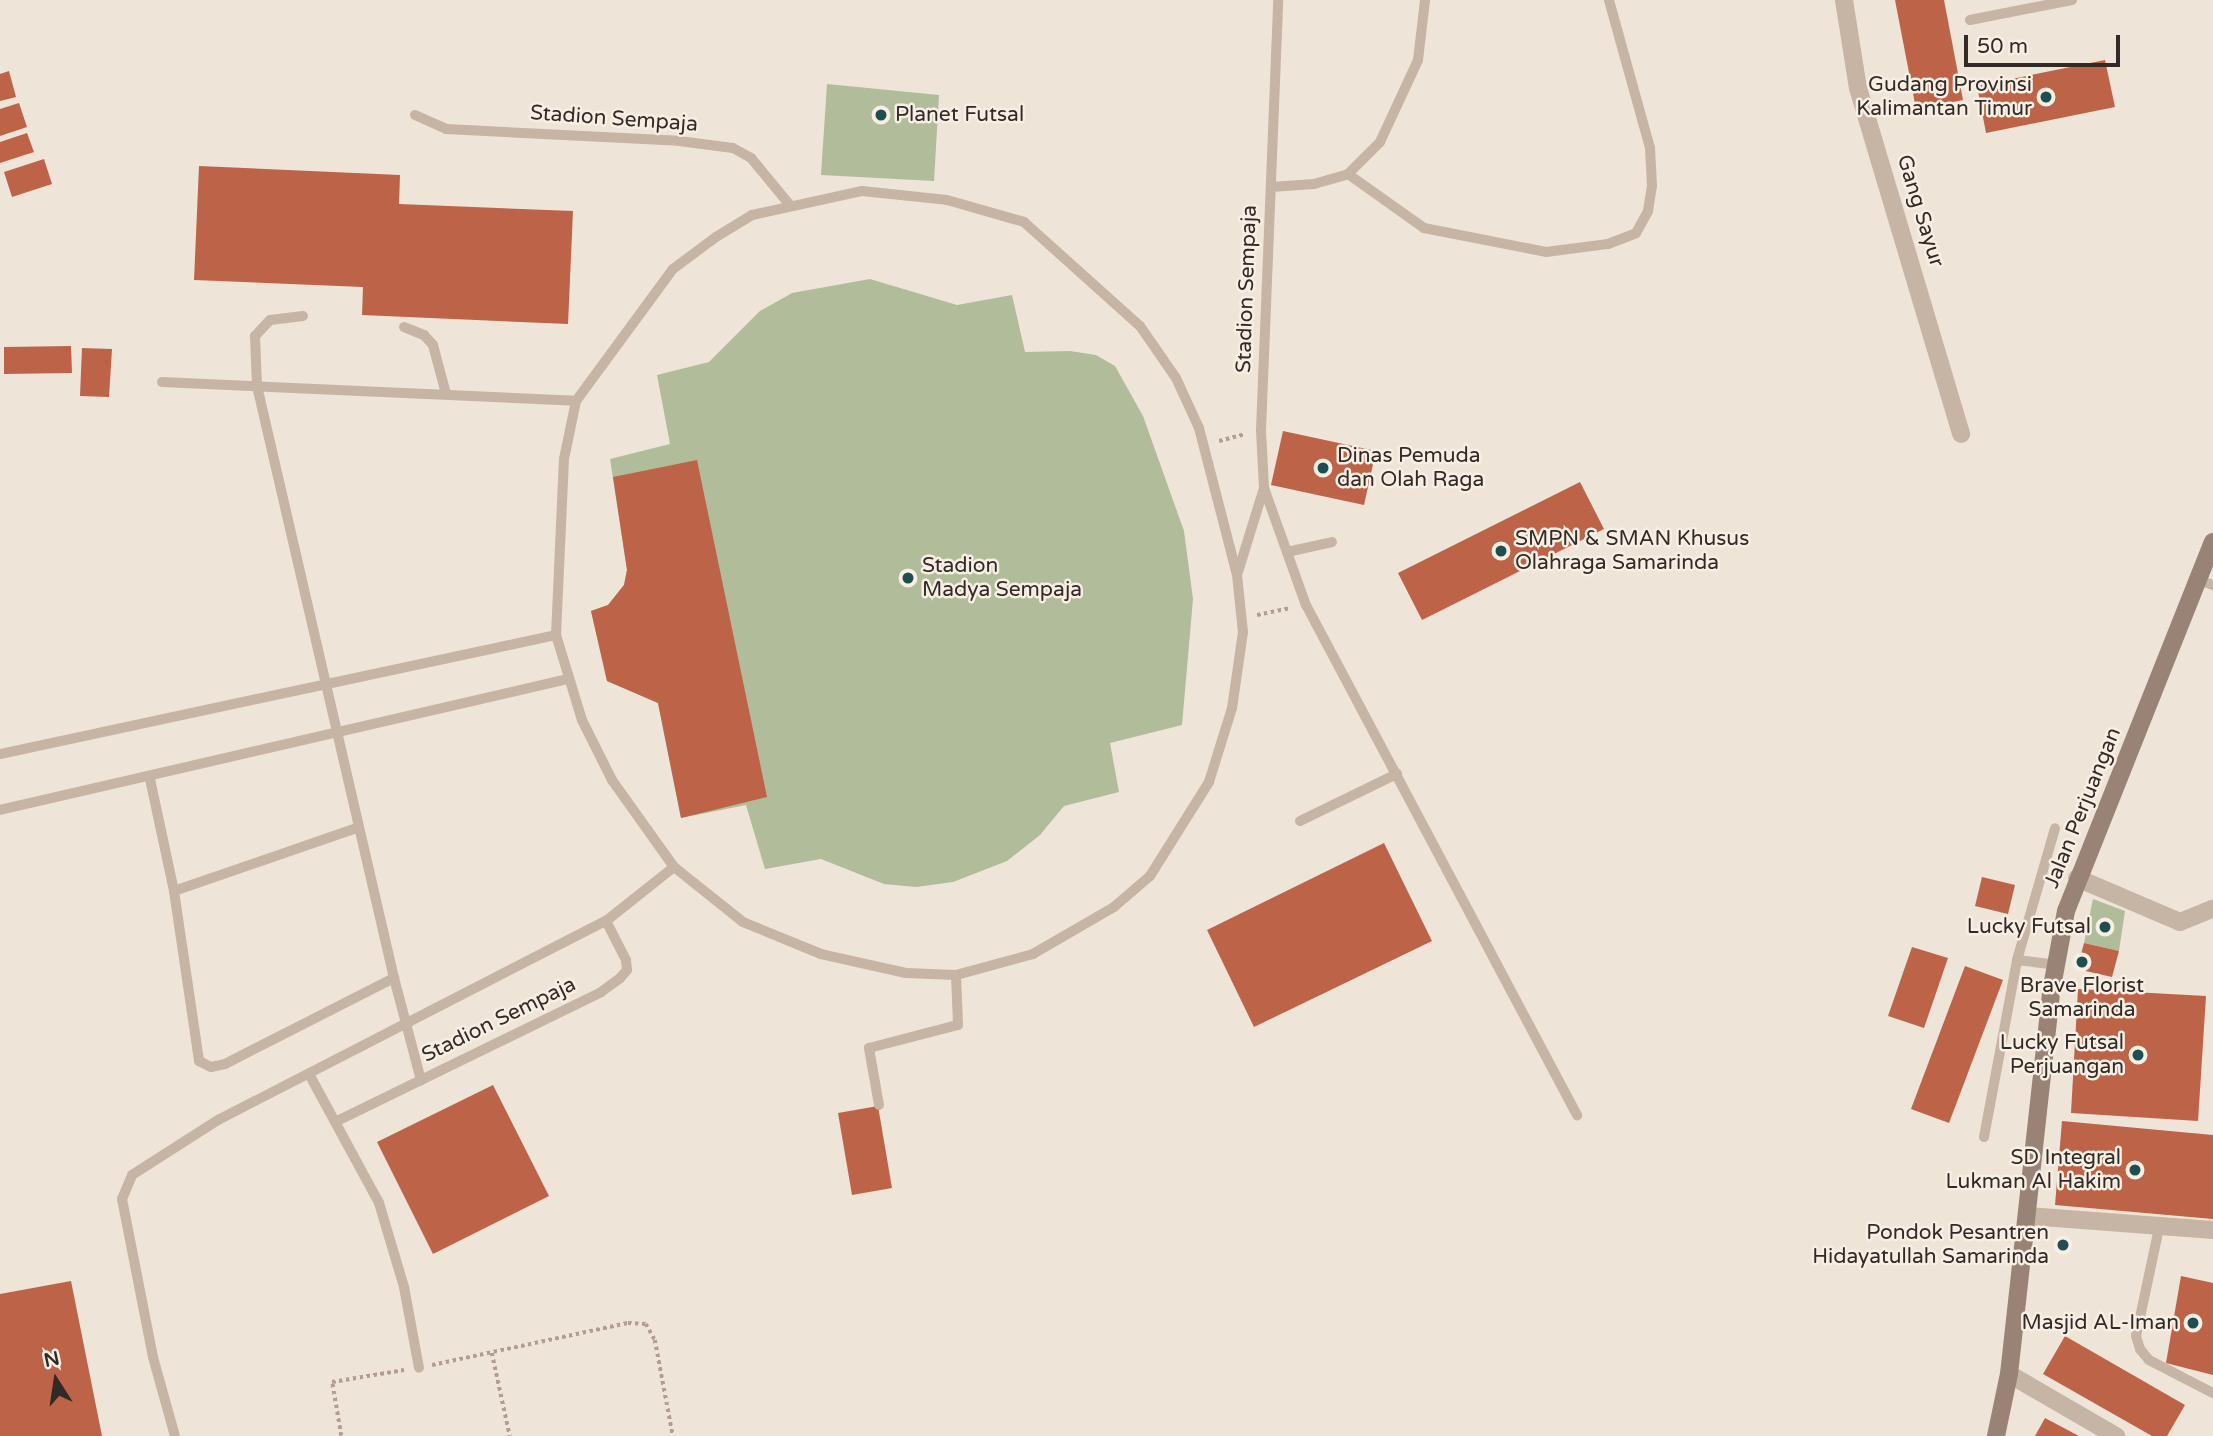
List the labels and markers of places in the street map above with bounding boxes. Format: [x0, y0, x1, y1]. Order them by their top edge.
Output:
place label: Gudang Provinsi Kalimantan Timur [1856, 72, 2032, 122]
marker: Gudang Provinsi Kalimantan Timur [2038, 89, 2054, 105]
place label: Planet Futsal [895, 102, 1024, 128]
marker: Planet Futsal [873, 107, 889, 123]
place label: Dinas Pemuda dan Olah Raga [1337, 443, 1484, 493]
marker: Dinas Pemuda dan Olah Raga [1315, 460, 1331, 476]
place label: SMPN & SMAN Khusus Olahraga Samarinda [1515, 526, 1749, 576]
marker: SMPN & SMAN Khusus Olahraga Samarinda [1493, 543, 1509, 559]
place label: Stadion Madya Sempaja [922, 553, 1082, 603]
marker: Stadion Madya Sempaja [900, 570, 916, 586]
place label: Lucky Futsal [1967, 914, 2091, 940]
marker: Lucky Futsal [2097, 919, 2113, 935]
marker: Brave Florist Samarinda [2074, 954, 2090, 970]
place label: Brave Florist Samarinda [2020, 973, 2144, 1023]
place label: Lucky Futsal Perjuangan [2000, 1030, 2124, 1080]
marker: Lucky Futsal Perjuangan [2130, 1047, 2146, 1063]
place label: SD Integral Lukman Al Hakim [1946, 1145, 2121, 1195]
marker: SD Integral Lukman Al Hakim [2127, 1162, 2143, 1178]
place label: Pondok Pesantren Hidayatullah Samarinda [1812, 1220, 2049, 1270]
marker: Pondok Pesantren Hidayatullah Samarinda [2055, 1237, 2071, 1253]
place label: Masjid AL-Iman [2022, 1310, 2179, 1336]
marker: Masjid AL-Iman [2185, 1315, 2201, 1331]

